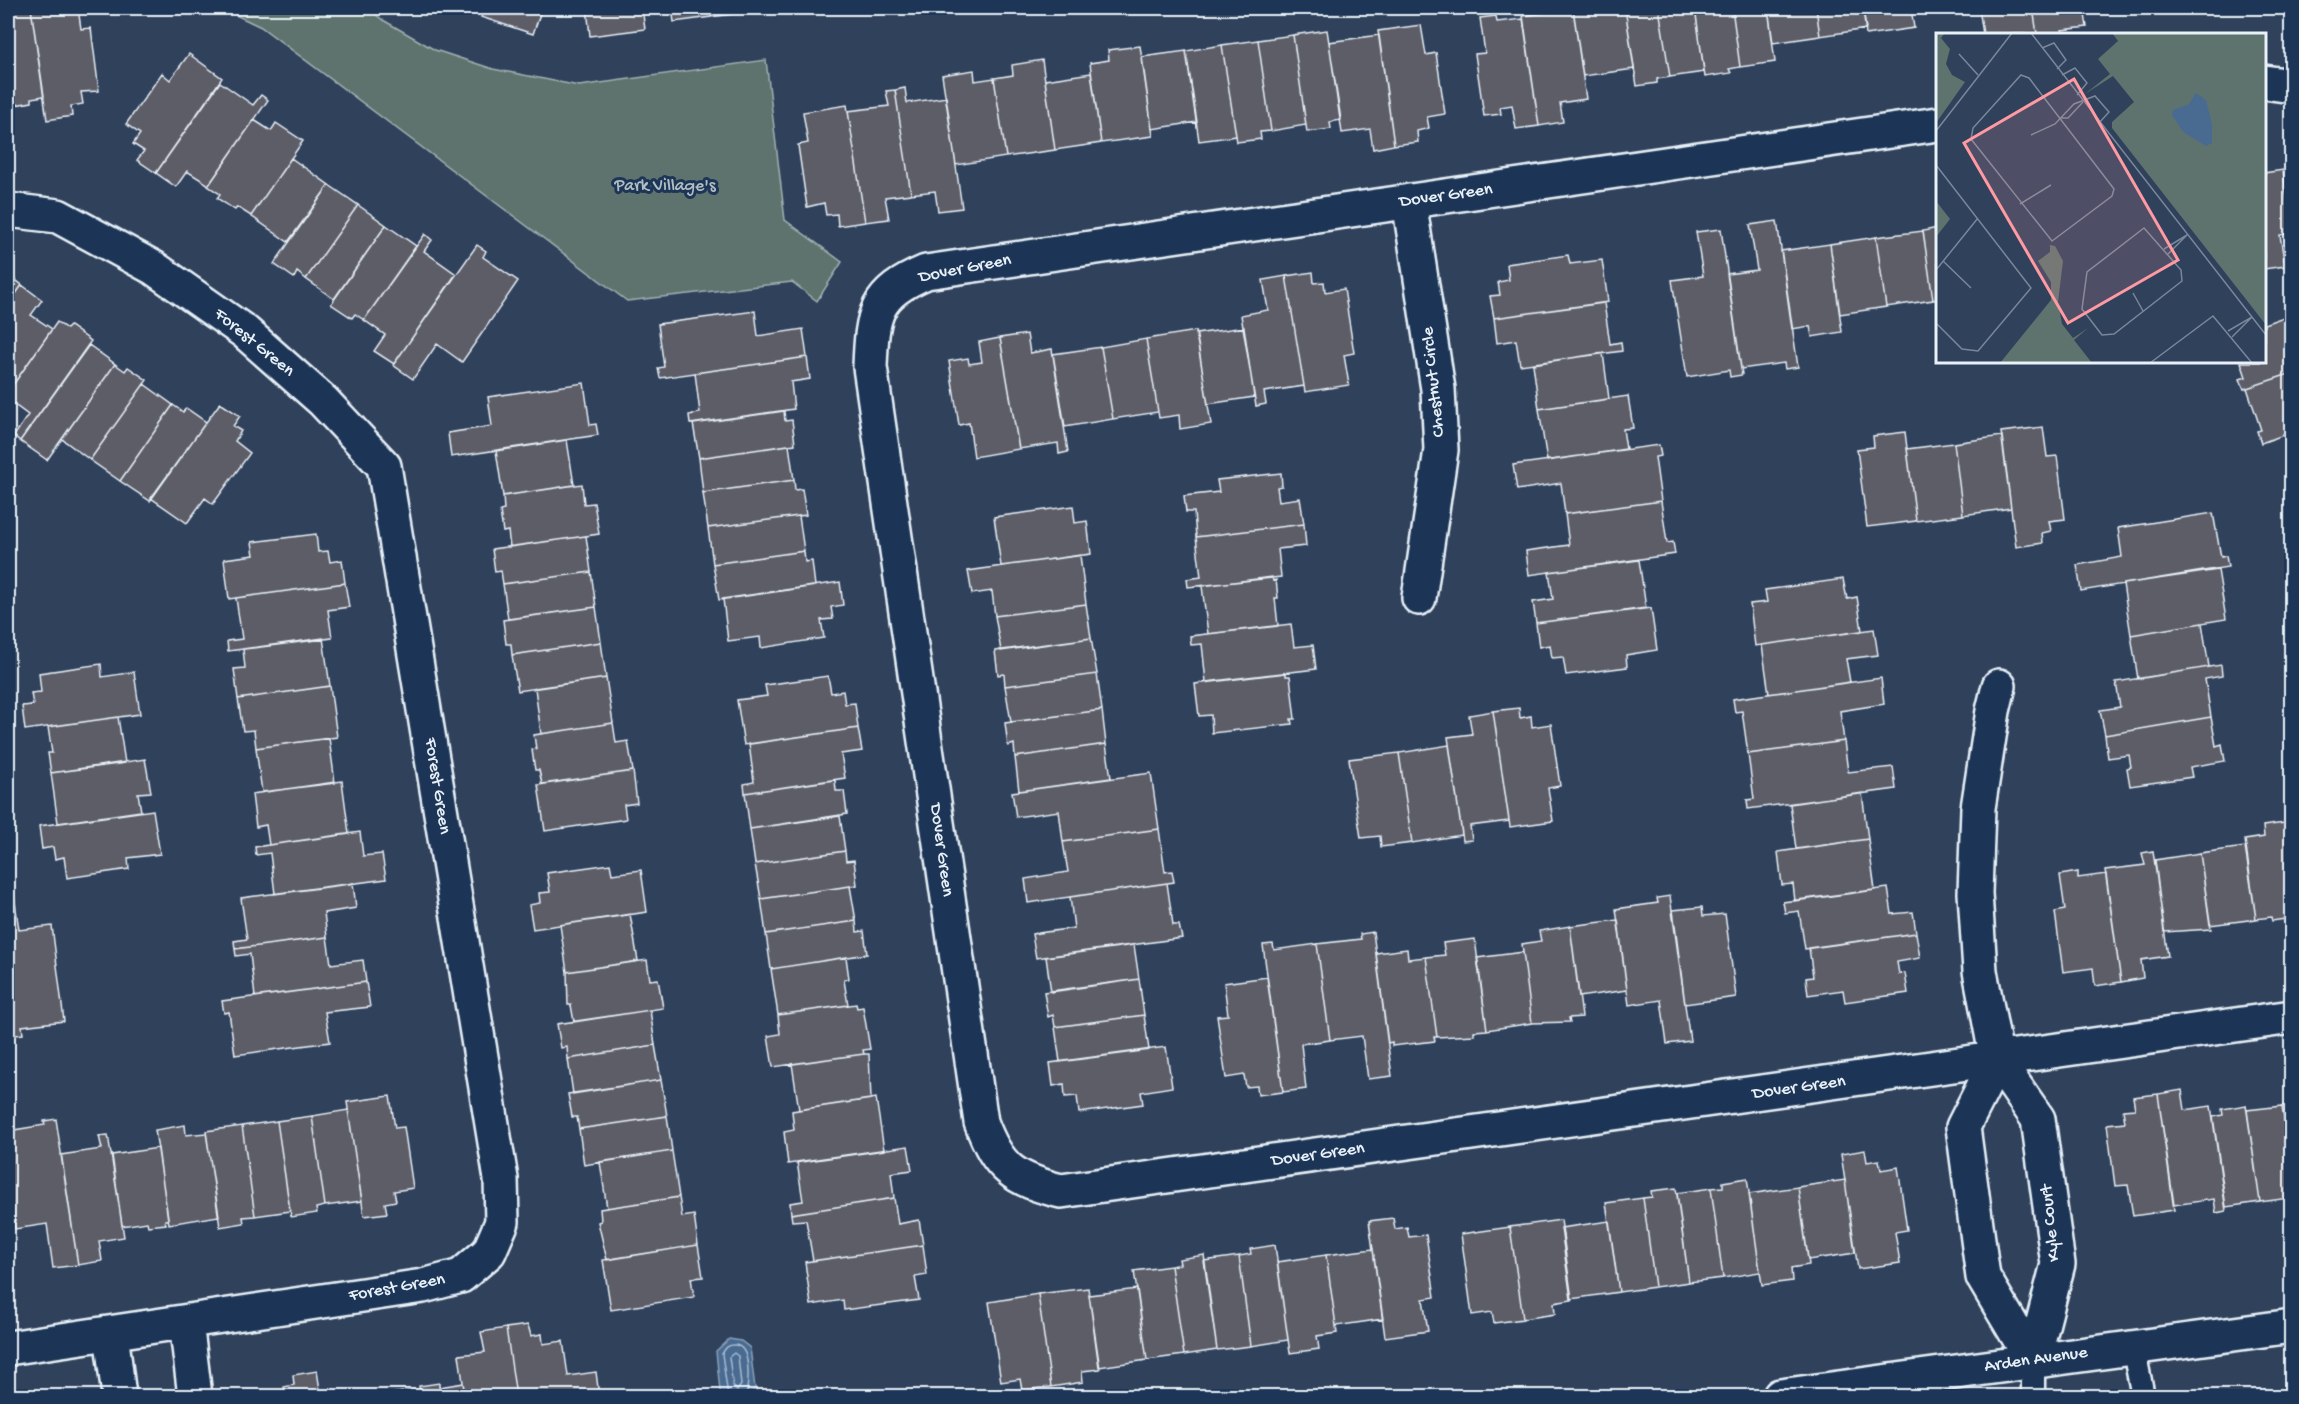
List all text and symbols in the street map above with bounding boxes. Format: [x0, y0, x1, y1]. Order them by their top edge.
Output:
inset map [1936, 33, 2266, 363]
park label: Park Village's [613, 176, 717, 197]
street label: Dover Green [1397, 179, 1494, 213]
street label: Dover Green [916, 250, 1013, 288]
street label: Forest Green [209, 304, 299, 382]
street label: Chestnut Circle [1418, 325, 1450, 438]
street label: Forest Green [419, 735, 455, 836]
street label: Dover Green [924, 801, 958, 898]
street label: Dover Green [1750, 1071, 1847, 1105]
street label: Dover Green [1269, 1138, 1366, 1172]
street label: Kyle Court [2036, 1182, 2065, 1263]
street label: Forest Green [346, 1269, 447, 1307]
street label: Arden Avenue [1983, 1342, 2090, 1378]

